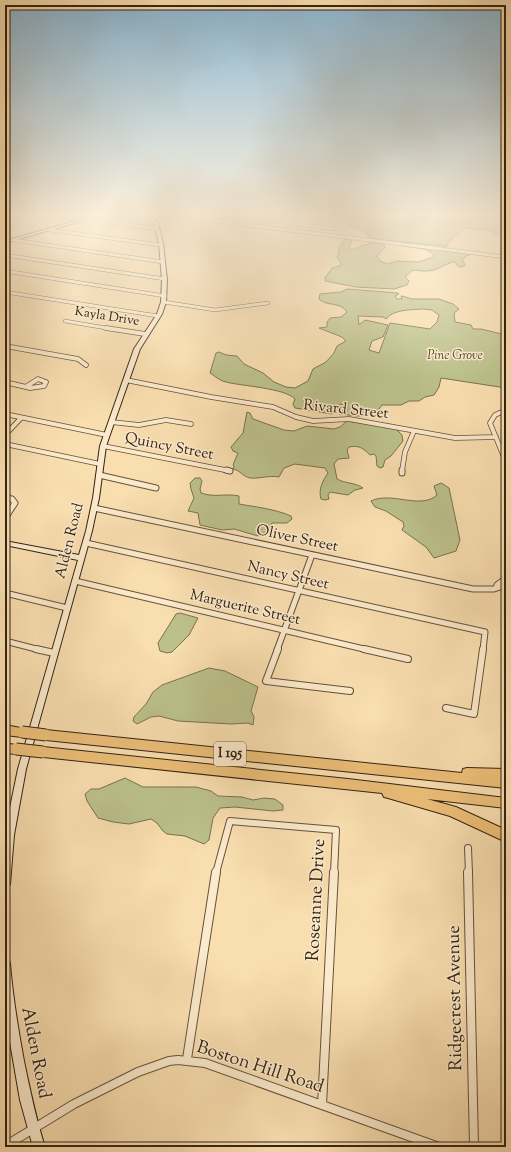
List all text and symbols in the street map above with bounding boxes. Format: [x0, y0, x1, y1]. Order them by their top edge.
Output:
street label: Kayla Drive [73, 303, 141, 331]
park label: Pine Grove [427, 347, 483, 365]
street label: Rivard Street [302, 395, 390, 425]
street label: Quincy Street [123, 428, 215, 466]
street label: Alden Road [50, 500, 90, 581]
street label: Oliver Street [254, 520, 340, 558]
street label: Nancy Street [245, 556, 331, 596]
street label: Marguerite Street [188, 585, 302, 631]
road number: I 195 [214, 742, 246, 766]
street label: Roseanne Drive [301, 838, 333, 962]
street label: Ridgecrest Avenue [442, 925, 470, 1071]
street label: Alden Road [13, 1005, 57, 1101]
street label: Boston Hill Road [193, 1035, 327, 1101]

